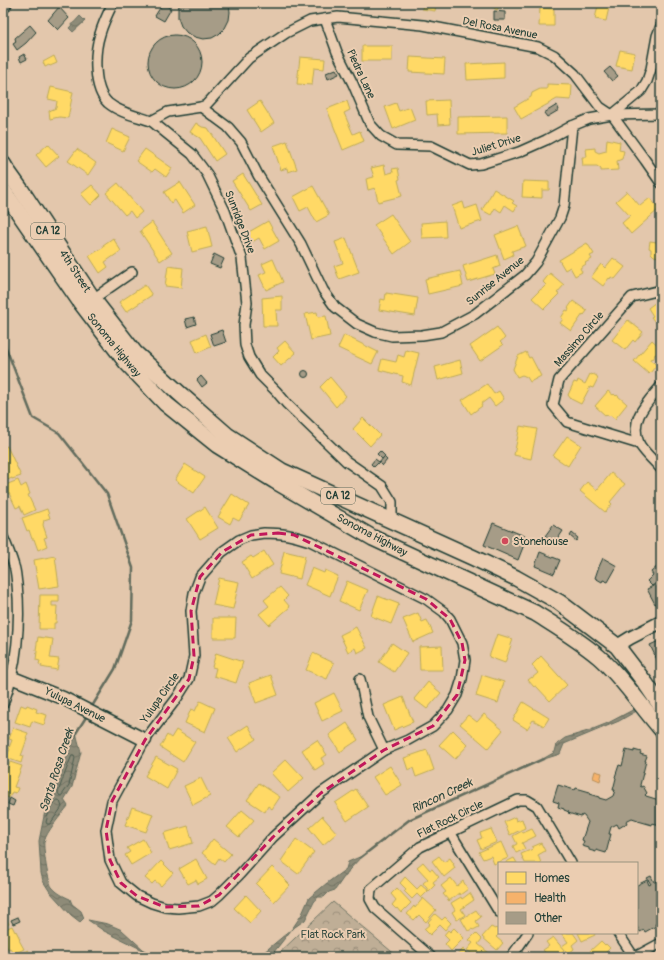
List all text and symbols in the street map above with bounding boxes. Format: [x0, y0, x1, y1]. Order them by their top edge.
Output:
street label: Del Rosa Avenue [462, 14, 539, 42]
street label: Piedra Lane [344, 47, 378, 101]
street label: Juliet Drive [470, 131, 523, 159]
street label: Sunridge Drive [222, 189, 258, 256]
road number: CA 12 [31, 223, 65, 239]
street label: 4th Street [56, 247, 94, 295]
street label: Sunrise Avenue [463, 253, 527, 308]
street label: Massimo Circle [551, 308, 607, 369]
street label: Sonoma Highway [84, 310, 144, 380]
road number: CA 12 [321, 488, 355, 504]
street label: Sonoma Highway [334, 511, 410, 559]
place label: Stonehouse [513, 535, 569, 548]
marker: Stonehouse [500, 536, 510, 546]
street label: Yulupa Circle [137, 670, 182, 727]
street label: Yulupa Avenue [41, 684, 108, 726]
water label: Santa Rosa Creek [36, 725, 78, 814]
water label: Rincon Creek [409, 775, 476, 817]
street label: Flat Rock Circle [415, 797, 486, 841]
legend [498, 862, 638, 934]
text: Homes [534, 871, 570, 886]
text: Health [534, 891, 566, 906]
text: Other [534, 911, 563, 926]
park label: Flat Rock Park [301, 928, 366, 941]

